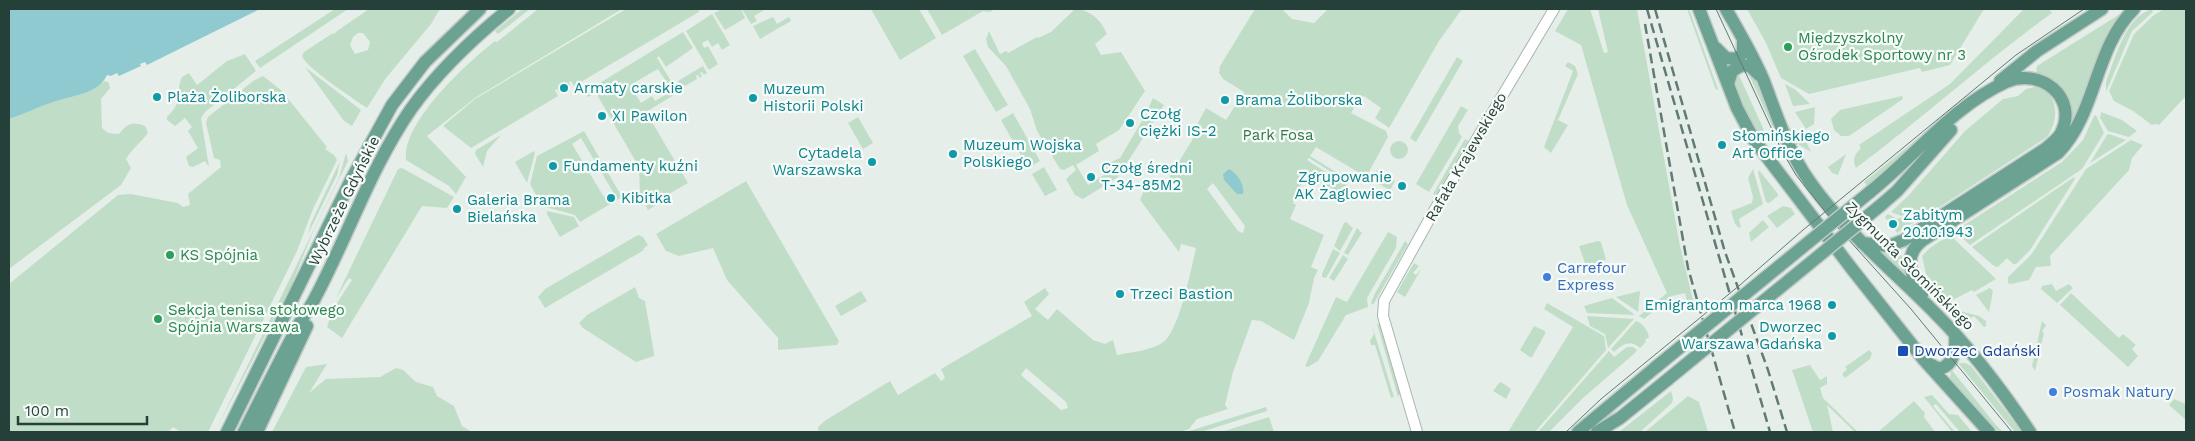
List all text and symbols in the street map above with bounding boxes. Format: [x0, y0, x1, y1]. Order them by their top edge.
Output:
place label: Międzyszkolny Ośrodek Sportowy nr 3 [1798, 29, 1966, 64]
marker: Międzyszkolny Ośrodek Sportowy nr 3 [1782, 41, 1794, 53]
place label: Armaty carskie [574, 79, 683, 97]
place label: Muzeum Historii Polski [763, 80, 863, 115]
marker: Armaty carskie [558, 82, 570, 94]
place label: Plaża Żoliborska [167, 88, 287, 106]
street label: Rafała Krajewskiego [1422, 89, 1510, 225]
marker: Plaża Żoliborska [151, 91, 163, 103]
place label: Brama Żoliborska [1235, 91, 1363, 109]
marker: Muzeum Historii Polski [747, 92, 759, 104]
marker: Brama Żoliborska [1219, 94, 1231, 106]
place label: Czołg ciężki IS-2 [1140, 105, 1217, 140]
place label: XI Pawilon [612, 107, 687, 125]
marker: XI Pawilon [596, 110, 608, 122]
marker: Czołg ciężki IS-2 [1124, 117, 1136, 129]
park label: Park Fosa [1243, 126, 1314, 144]
place label: Słomińskiego Art Office [1732, 127, 1830, 162]
street label: Wybrzeże Gdyńskie [305, 133, 383, 269]
place label: Muzeum Wojska Polskiego [963, 136, 1082, 171]
marker: Słomińskiego Art Office [1716, 139, 1728, 151]
place label: Cytadela Warszawska [773, 144, 863, 179]
marker: Muzeum Wojska Polskiego [947, 148, 959, 160]
marker: Cytadela Warszawska [866, 156, 878, 168]
place label: Fundamenty kuźni [563, 157, 698, 175]
place label: Czołg średni T-34-85M2 [1101, 159, 1192, 194]
marker: Fundamenty kuźni [547, 160, 559, 172]
place label: Zgrupowanie AK Żaglowiec [1294, 168, 1392, 203]
marker: Czołg średni T-34-85M2 [1085, 171, 1097, 183]
marker: Zgrupowanie AK Żaglowiec [1396, 180, 1408, 192]
place label: Kibitka [621, 189, 672, 207]
place label: Galeria Brama Bielańska [467, 191, 570, 226]
marker: Kibitka [605, 192, 617, 204]
street label: Zygmunta Słomińskiego [1842, 198, 1978, 334]
marker: Galeria Brama Bielańska [451, 203, 463, 215]
place label: Zabitym 20.10.1943 [1903, 206, 1973, 241]
marker: Zabitym 20.10.1943 [1887, 218, 1899, 230]
place label: KS Spójnia [180, 246, 258, 264]
marker: KS Spójnia [164, 249, 176, 261]
place label: Carrefour Express [1557, 259, 1626, 294]
marker: Carrefour Express [1541, 271, 1553, 283]
place label: Trzeci Bastion [1130, 285, 1233, 303]
marker: Trzeci Bastion [1114, 288, 1126, 300]
place label: Emigrantom marca 1968 [1644, 296, 1822, 314]
marker: Emigrantom marca 1968 [1826, 299, 1838, 311]
place label: Sekcja tenisa stołowego Spójnia Warszawa [168, 301, 345, 336]
marker: Sekcja tenisa stołowego Spójnia Warszawa [152, 313, 164, 325]
place label: Dworzec Warszawa Gdańska [1681, 318, 1823, 353]
marker: Dworzec Warszawa Gdańska [1826, 330, 1838, 342]
place label: Dworzec Gdański [1914, 342, 2041, 360]
marker: Dworzec Gdański [1896, 344, 1910, 358]
place label: Posmak Natury [2063, 383, 2174, 401]
marker: Posmak Natury [2047, 386, 2059, 398]
scale bar [18, 394, 146, 426]
text: 100 m [25, 402, 69, 420]

